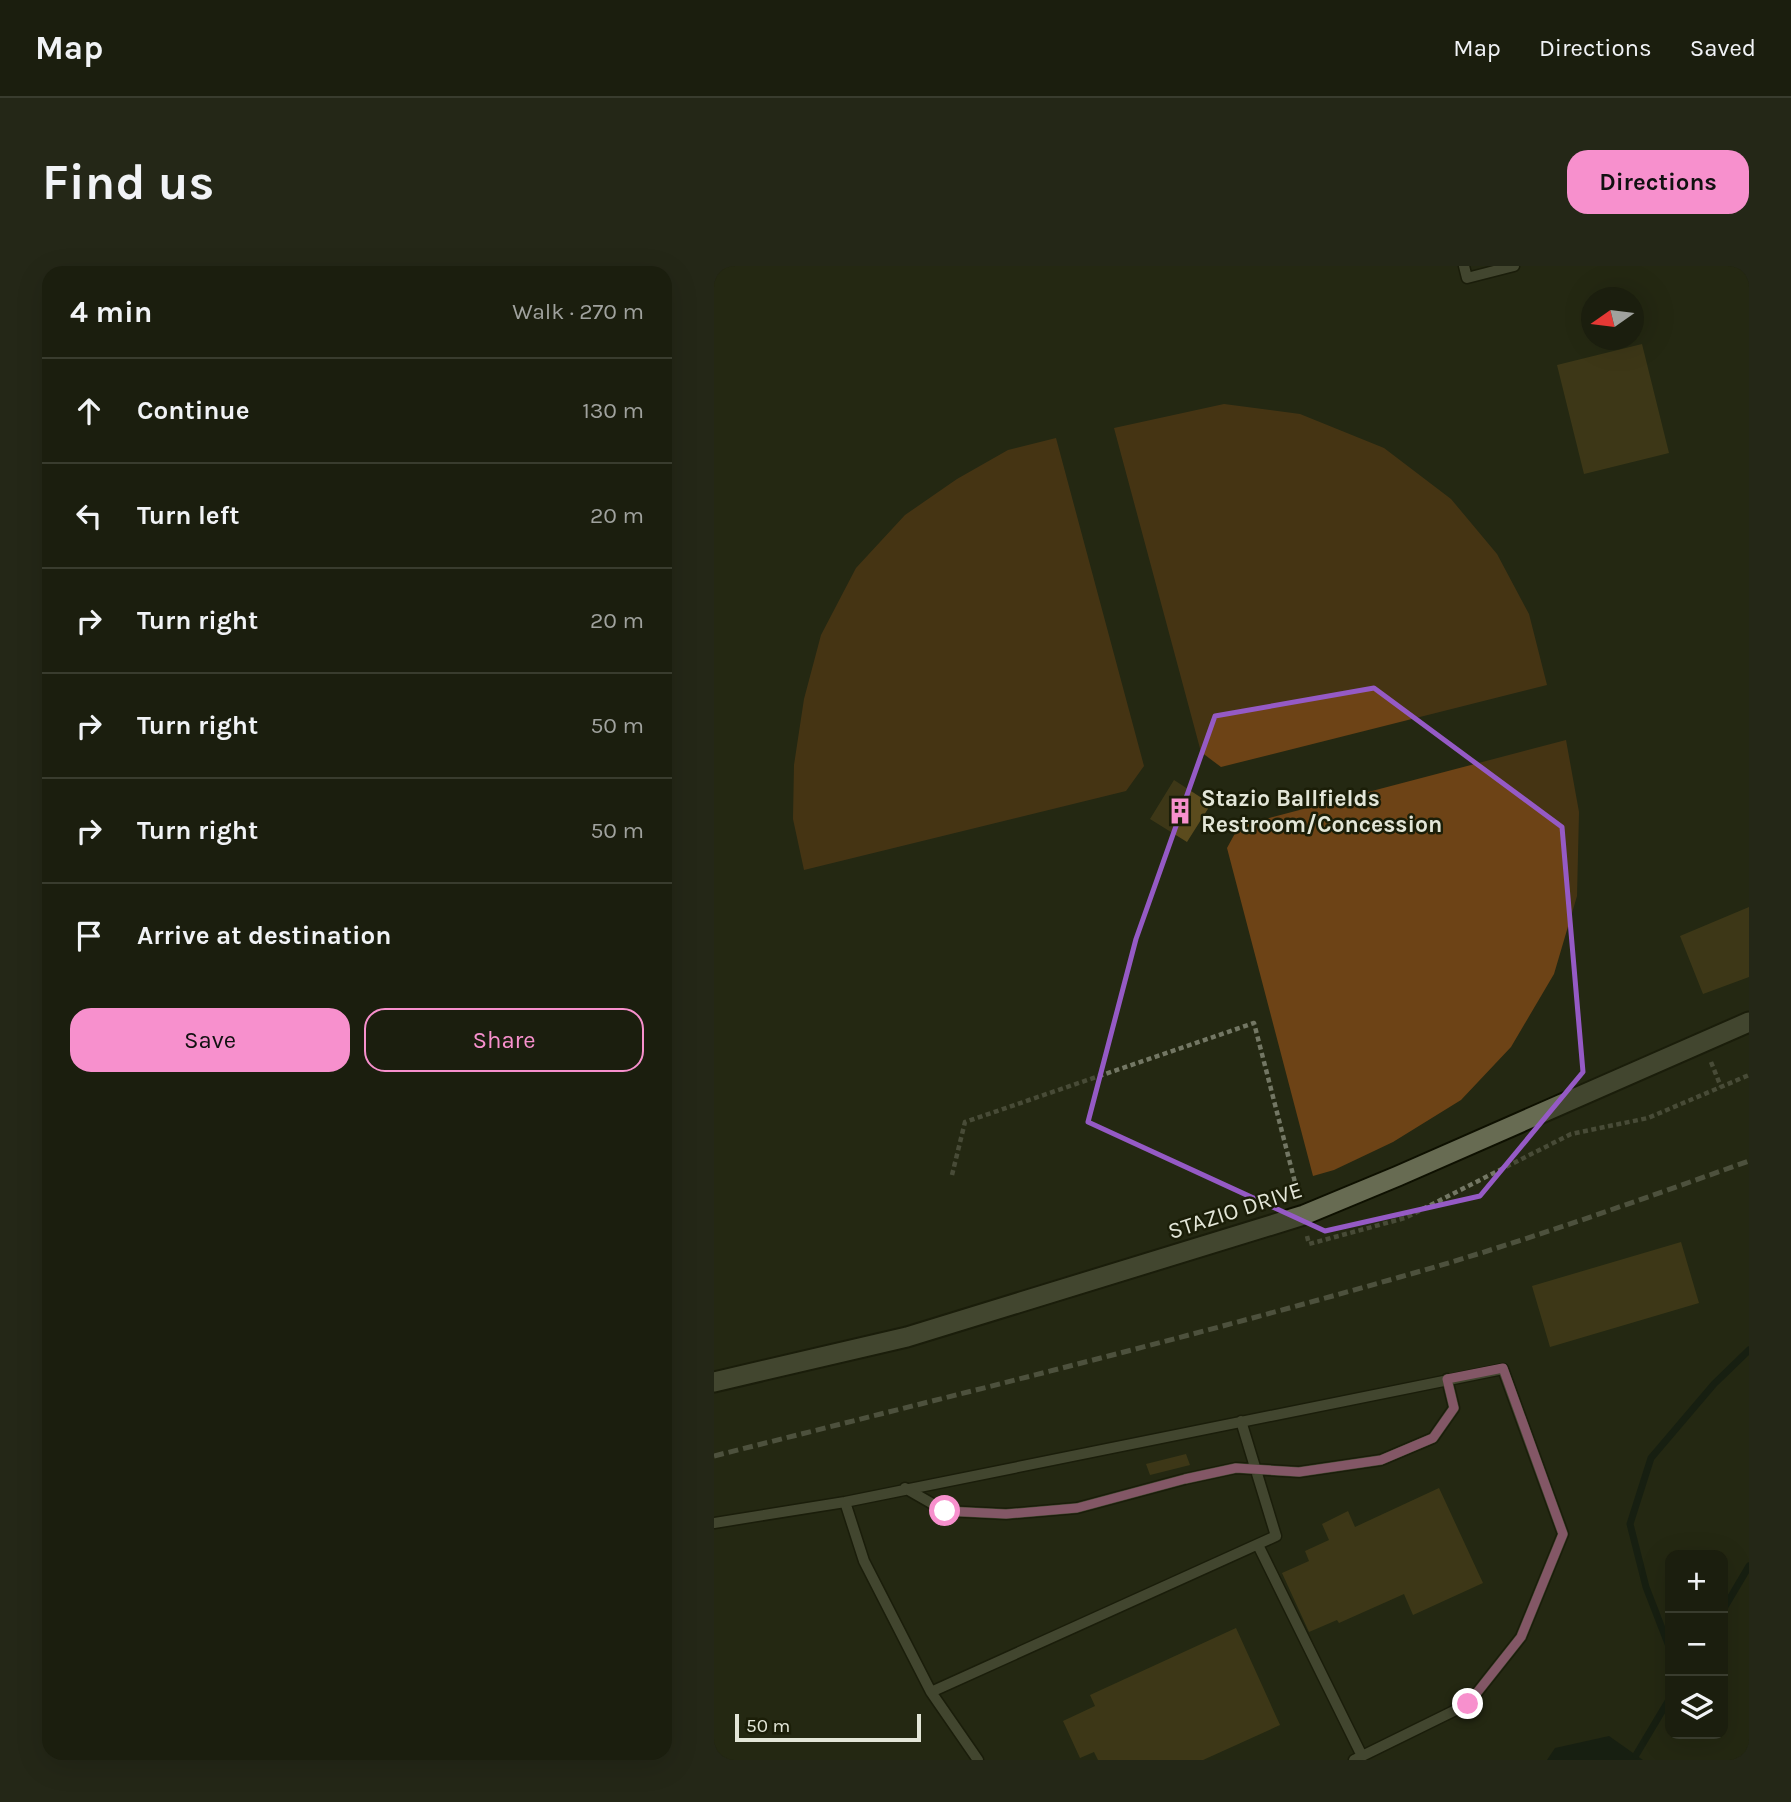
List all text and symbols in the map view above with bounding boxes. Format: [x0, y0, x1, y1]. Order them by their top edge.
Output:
text: Map [35, 29, 103, 67]
text: Map [1453, 34, 1501, 62]
text: Directions [1539, 34, 1652, 62]
text: Saved [1690, 34, 1756, 62]
button: Directions [1567, 150, 1749, 214]
text: Find us [42, 154, 214, 211]
north arrow [1581, 287, 1644, 350]
text: 4 min [70, 294, 152, 330]
text: Walk · 270 m [512, 298, 644, 325]
icon: ahead [70, 392, 108, 430]
text: Continue [137, 395, 249, 426]
text: 130 m [582, 397, 644, 424]
icon: left [70, 497, 108, 535]
text: Turn left [137, 500, 239, 531]
text: 20 m [590, 502, 644, 529]
icon: right [70, 602, 108, 640]
text: Turn right [137, 605, 258, 636]
text: 20 m [590, 607, 644, 634]
icon: right [70, 707, 108, 745]
text: Turn right [137, 710, 258, 741]
text: 50 m [590, 712, 644, 739]
place label: Stazio Ballfields Restroom/Concession [1201, 785, 1442, 838]
building icon: Stazio Ballfields Restroom/Concession [1165, 796, 1195, 826]
icon: right [70, 812, 108, 850]
text: Turn right [137, 815, 258, 846]
text: 50 m [590, 817, 644, 844]
icon: arrive [70, 917, 108, 955]
text: Arrive at destination [137, 920, 391, 951]
button: Save [70, 1008, 350, 1072]
button: Share [364, 1008, 644, 1072]
street label: STAZIO DRIVE [1165, 1176, 1306, 1245]
route start [929, 1495, 960, 1526]
map controls [1665, 1550, 1728, 1739]
button: + [1665, 1550, 1728, 1613]
button: − [1665, 1613, 1728, 1676]
button: layers [1665, 1676, 1728, 1739]
route end [1452, 1688, 1483, 1719]
scale bar [735, 1711, 920, 1743]
text: 50 m [746, 1715, 790, 1737]

